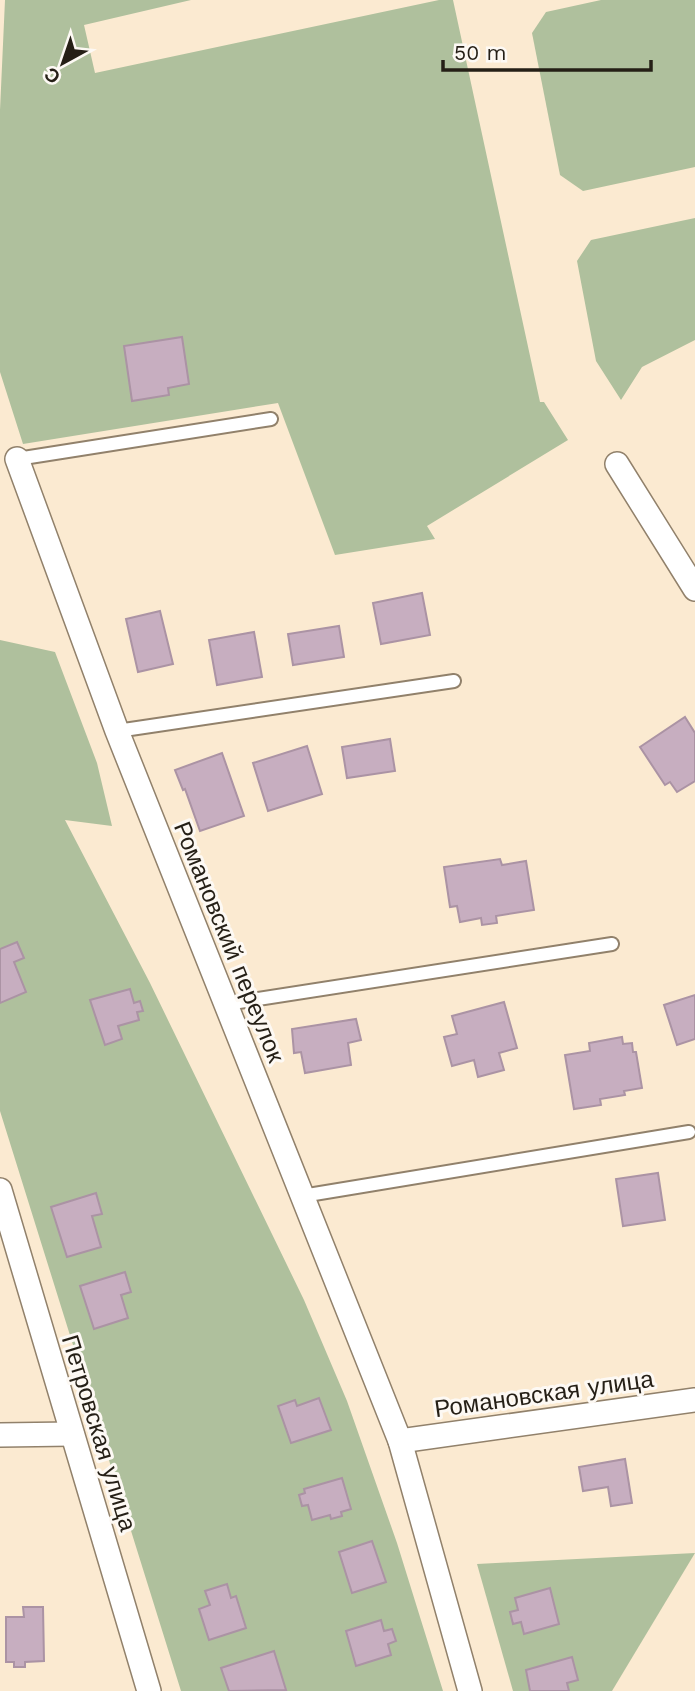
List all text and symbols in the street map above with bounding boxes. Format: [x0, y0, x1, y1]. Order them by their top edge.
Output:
north arrow [28, 28, 98, 98]
scale bar [443, 28, 651, 72]
text: 50 m [454, 40, 506, 65]
text: С [40, 62, 65, 89]
street label: Романовский переулок [168, 818, 290, 1067]
street label: Петровская улица [56, 1332, 142, 1535]
street label: Романовская улица [433, 1365, 656, 1423]

